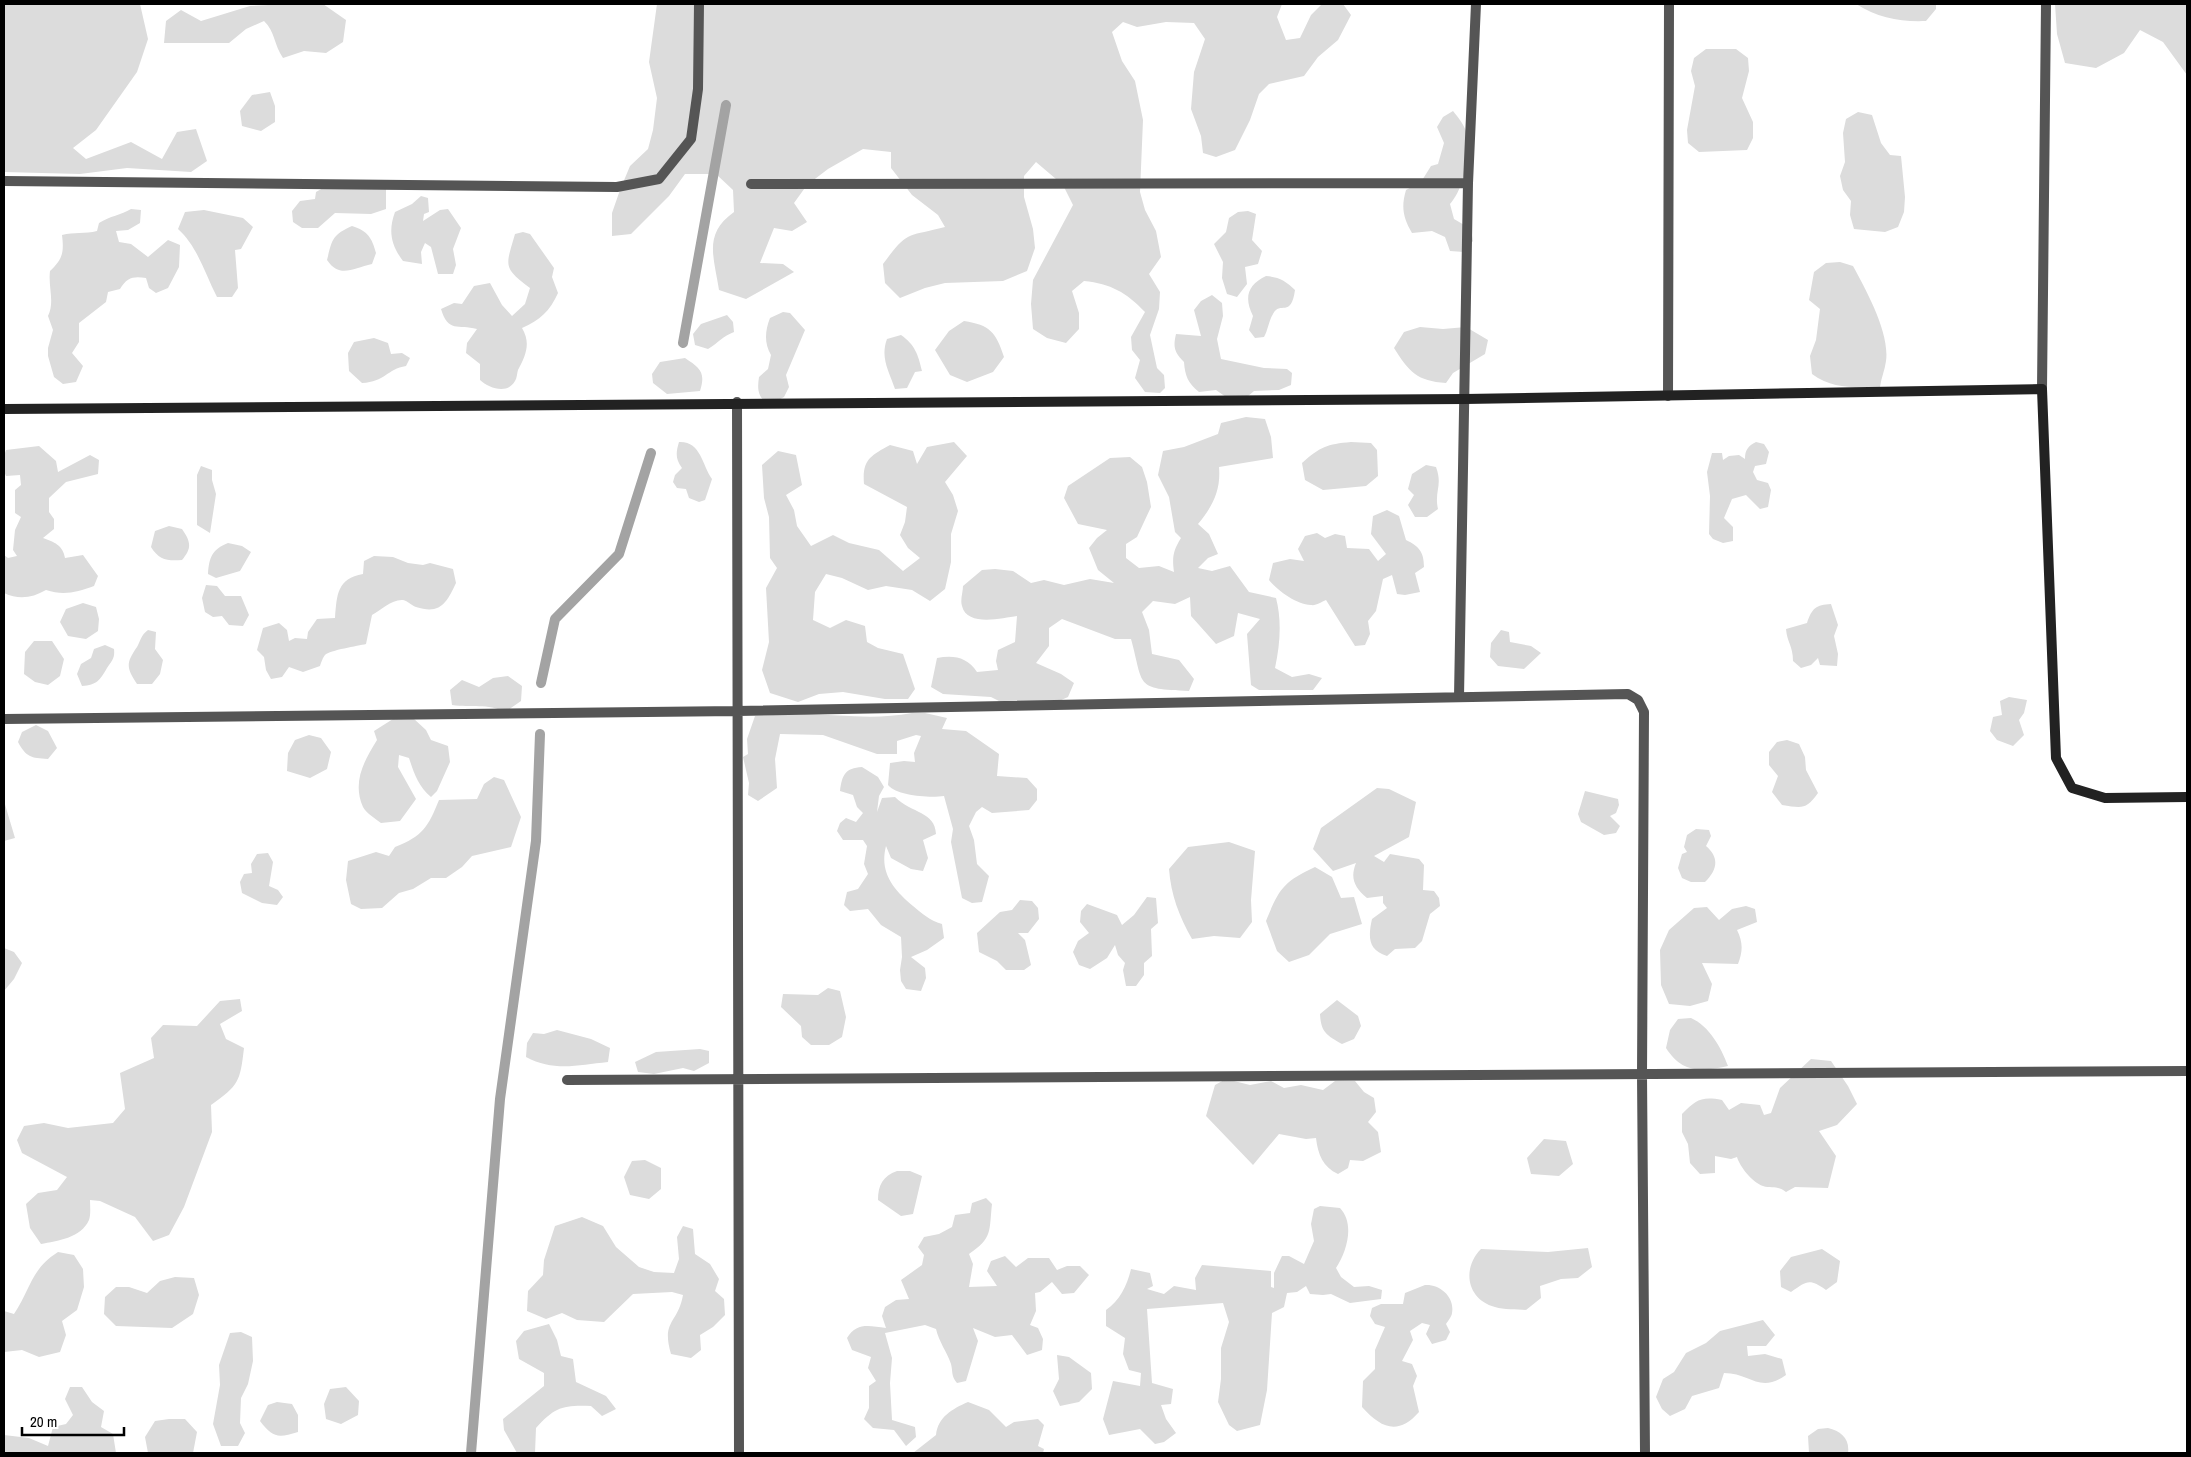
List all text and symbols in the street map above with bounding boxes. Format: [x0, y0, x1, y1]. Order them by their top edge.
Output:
scale bar [22, 1404, 125, 1436]
text: 20 m [30, 1411, 57, 1432]

